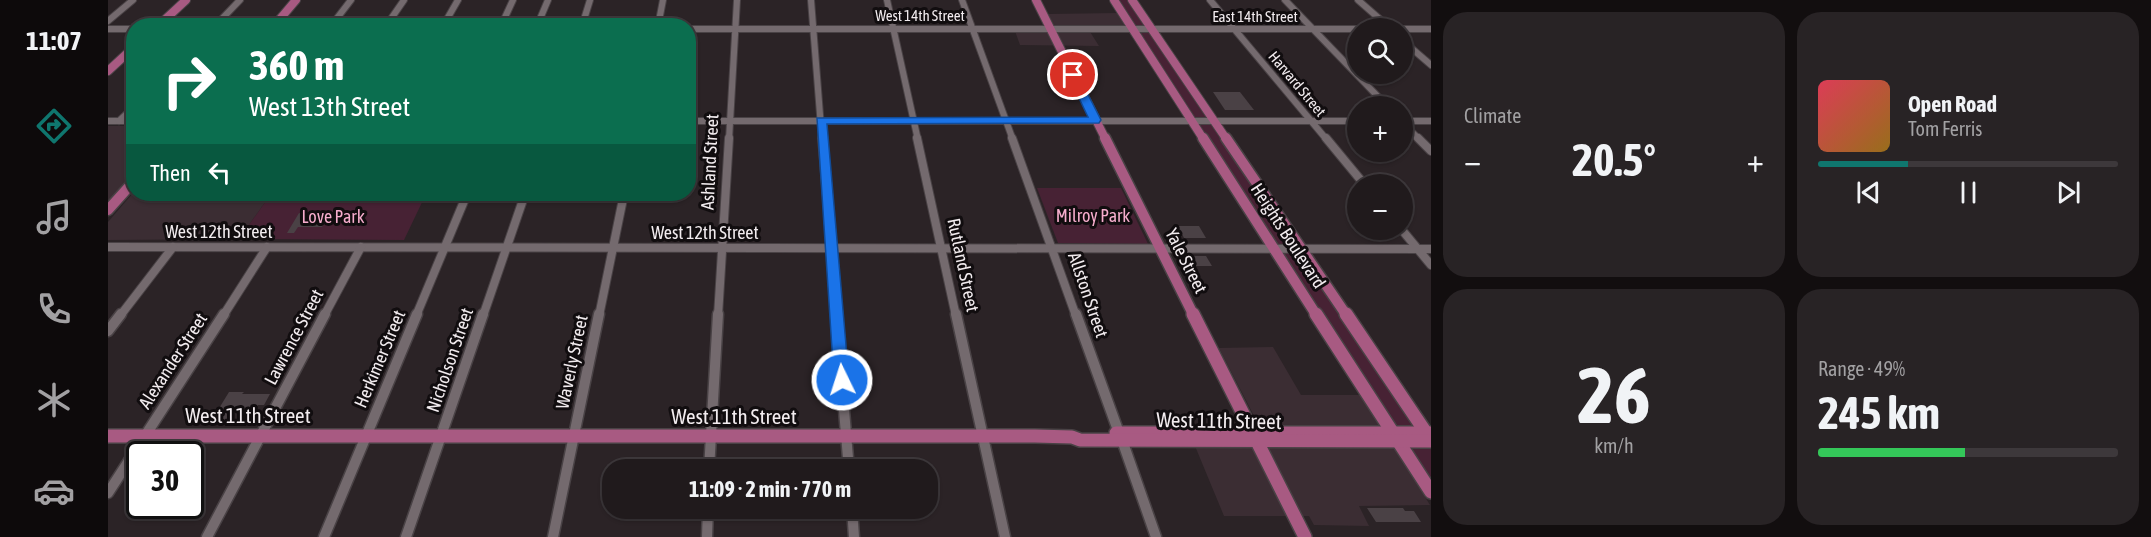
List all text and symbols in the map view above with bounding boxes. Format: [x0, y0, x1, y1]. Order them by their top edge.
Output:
street label: West 14th Street [875, 7, 965, 24]
street label: East 14th Street [1212, 8, 1298, 25]
map controls [1347, 18, 1413, 240]
button: search [1347, 18, 1413, 84]
text: 11:07 [26, 25, 82, 56]
text: 360 m [249, 41, 344, 89]
icon: right [150, 42, 228, 120]
street label: Harvard Street [1265, 48, 1329, 120]
pin [1047, 49, 1098, 100]
icon: arrive [1056, 58, 1089, 91]
text: West 13th Street [249, 91, 410, 122]
text: Open Road [1908, 91, 1997, 117]
button: + [1347, 96, 1413, 162]
text: Climate [1464, 104, 1521, 127]
icon: directions [33, 105, 75, 147]
street label: Ashland Street [696, 113, 723, 211]
text: Tom Ferris [1908, 117, 1982, 140]
text: 20.5° [1572, 134, 1656, 186]
text: − [1464, 141, 1481, 179]
text: + [1747, 141, 1764, 179]
icon: left [203, 156, 236, 189]
text: Then [150, 160, 191, 186]
button: − [1347, 174, 1413, 240]
icon: previous [1852, 176, 1885, 209]
icon: pause [1952, 176, 1985, 209]
icon: next [2052, 176, 2085, 209]
street label: Heights Boulevard [1247, 179, 1330, 292]
icon: music [33, 196, 75, 238]
park label: Milroy Park [1056, 205, 1130, 226]
park label: Love Park [301, 206, 365, 227]
street label: Rutland Street [943, 216, 984, 314]
street label: West 12th Street [165, 221, 273, 242]
street label: West 12th Street [651, 222, 759, 243]
street label: Yale Street [1161, 225, 1212, 297]
street label: Allston Street [1064, 249, 1113, 340]
street label: Lawrence Street [260, 285, 327, 388]
icon: phone [33, 288, 75, 330]
street label: Nicholson Street [422, 305, 477, 415]
street label: Herkimer Street [350, 307, 409, 411]
street label: Alexander Street [134, 309, 211, 412]
street label: Waverly Street [551, 313, 592, 411]
position arrow [810, 348, 874, 412]
text: 26 [1577, 350, 1651, 440]
text: Range · 49% [1818, 357, 1905, 380]
icon: climate [33, 379, 75, 421]
text: 245 km [1818, 387, 1940, 439]
street label: West 11th Street [185, 403, 311, 427]
street label: West 11th Street [671, 404, 797, 428]
street label: West 11th Street [1156, 407, 1282, 433]
text: km/h [1594, 434, 1634, 457]
speed limit sign: 30 [126, 441, 204, 519]
icon: car [33, 470, 75, 512]
text: 11:09 · 2 min · 770 m [689, 476, 851, 502]

